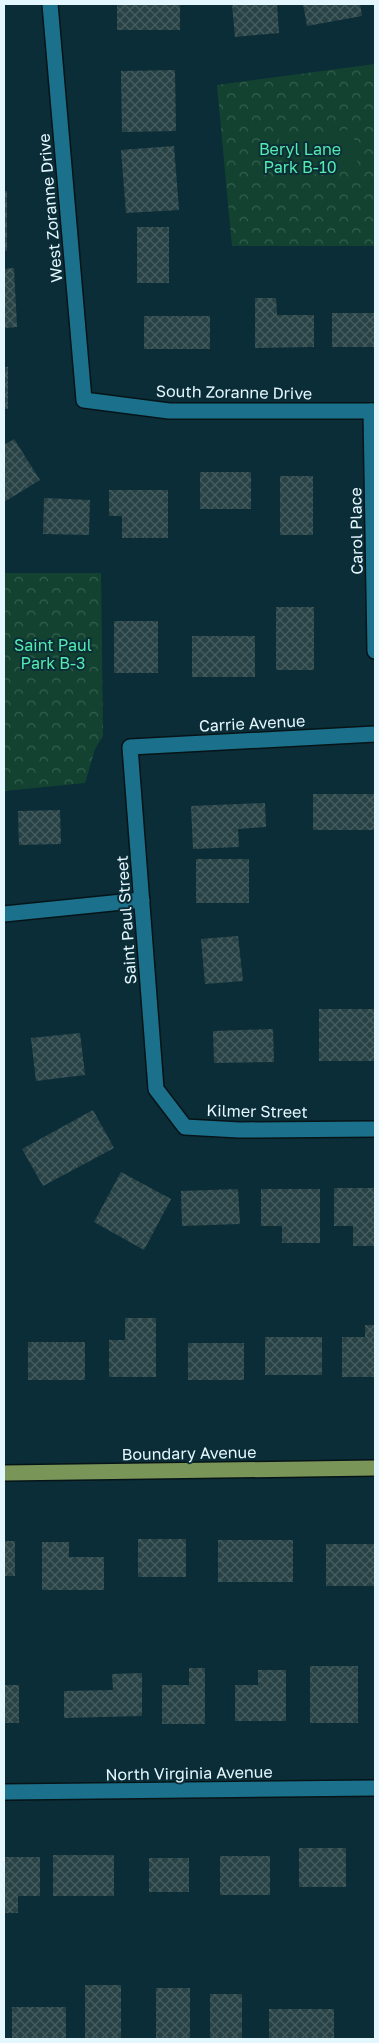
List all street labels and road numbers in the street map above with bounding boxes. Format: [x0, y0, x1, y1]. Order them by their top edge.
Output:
street label: West Zoranne Drive [34, 133, 66, 283]
street label: South Zoranne Drive [156, 381, 312, 403]
street label: Carol Place [345, 487, 367, 575]
street label: Carrie Avenue [198, 710, 306, 736]
street label: Saint Paul Street [112, 855, 140, 985]
street label: Kilmer Street [206, 1100, 308, 1122]
street label: Boundary Avenue [121, 1442, 257, 1464]
street label: North Virginia Avenue [105, 1762, 273, 1784]

